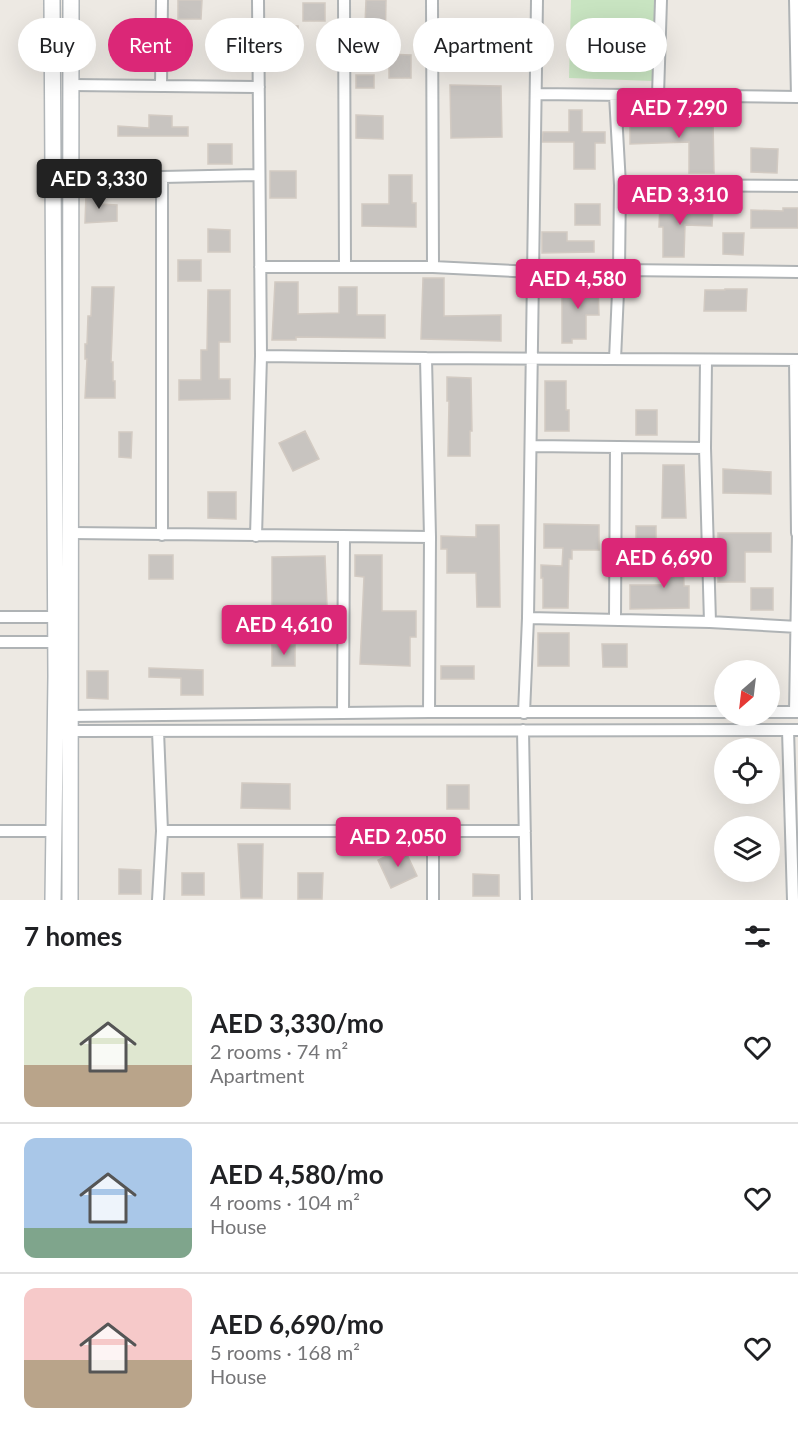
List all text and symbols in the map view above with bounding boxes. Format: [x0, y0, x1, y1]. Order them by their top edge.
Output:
chip: Buy [18, 18, 96, 72]
chip: Rent [108, 18, 193, 72]
chip: Filters [205, 18, 304, 72]
chip: New [316, 18, 401, 72]
chip: Apartment [413, 18, 554, 72]
chip: House [566, 18, 667, 72]
pin: AED 7,290 [610, 88, 748, 139]
text: AED 7,290 [631, 95, 727, 119]
pin: AED 3,330 [30, 159, 168, 210]
text: AED 3,330 [51, 166, 147, 190]
pin: AED 3,310 [611, 175, 749, 226]
text: AED 3,310 [632, 182, 728, 206]
pin: AED 4,580 [509, 259, 647, 310]
text: AED 4,580 [530, 266, 626, 290]
pin: AED 6,690 [595, 538, 733, 589]
text: AED 6,690 [616, 545, 712, 569]
pin: AED 4,610 [215, 605, 353, 656]
text: AED 4,610 [236, 612, 332, 636]
north arrow [714, 660, 780, 726]
map controls [714, 660, 780, 882]
button: locate [714, 738, 780, 804]
button: layers [714, 816, 780, 882]
pin: AED 2,050 [329, 817, 467, 868]
text: AED 2,050 [350, 824, 446, 848]
text: 7 homes [24, 920, 122, 952]
icon: filters [741, 920, 774, 953]
text: AED 3,330/mo [210, 1007, 384, 1039]
icon: home [72, 1011, 144, 1083]
icon: heart [741, 1031, 774, 1064]
text: 2 rooms · 74 m² [210, 1039, 348, 1063]
text: Apartment [210, 1063, 304, 1087]
text: AED 4,580/mo [210, 1158, 384, 1190]
icon: home [72, 1162, 144, 1234]
icon: heart [741, 1182, 774, 1215]
text: 4 rooms · 104 m² [210, 1190, 360, 1214]
text: House [210, 1214, 267, 1238]
text: AED 6,690/mo [210, 1308, 384, 1340]
icon: home [72, 1312, 144, 1384]
icon: heart [741, 1332, 774, 1365]
text: 5 rooms · 168 m² [210, 1340, 360, 1364]
text: House [210, 1364, 267, 1388]

